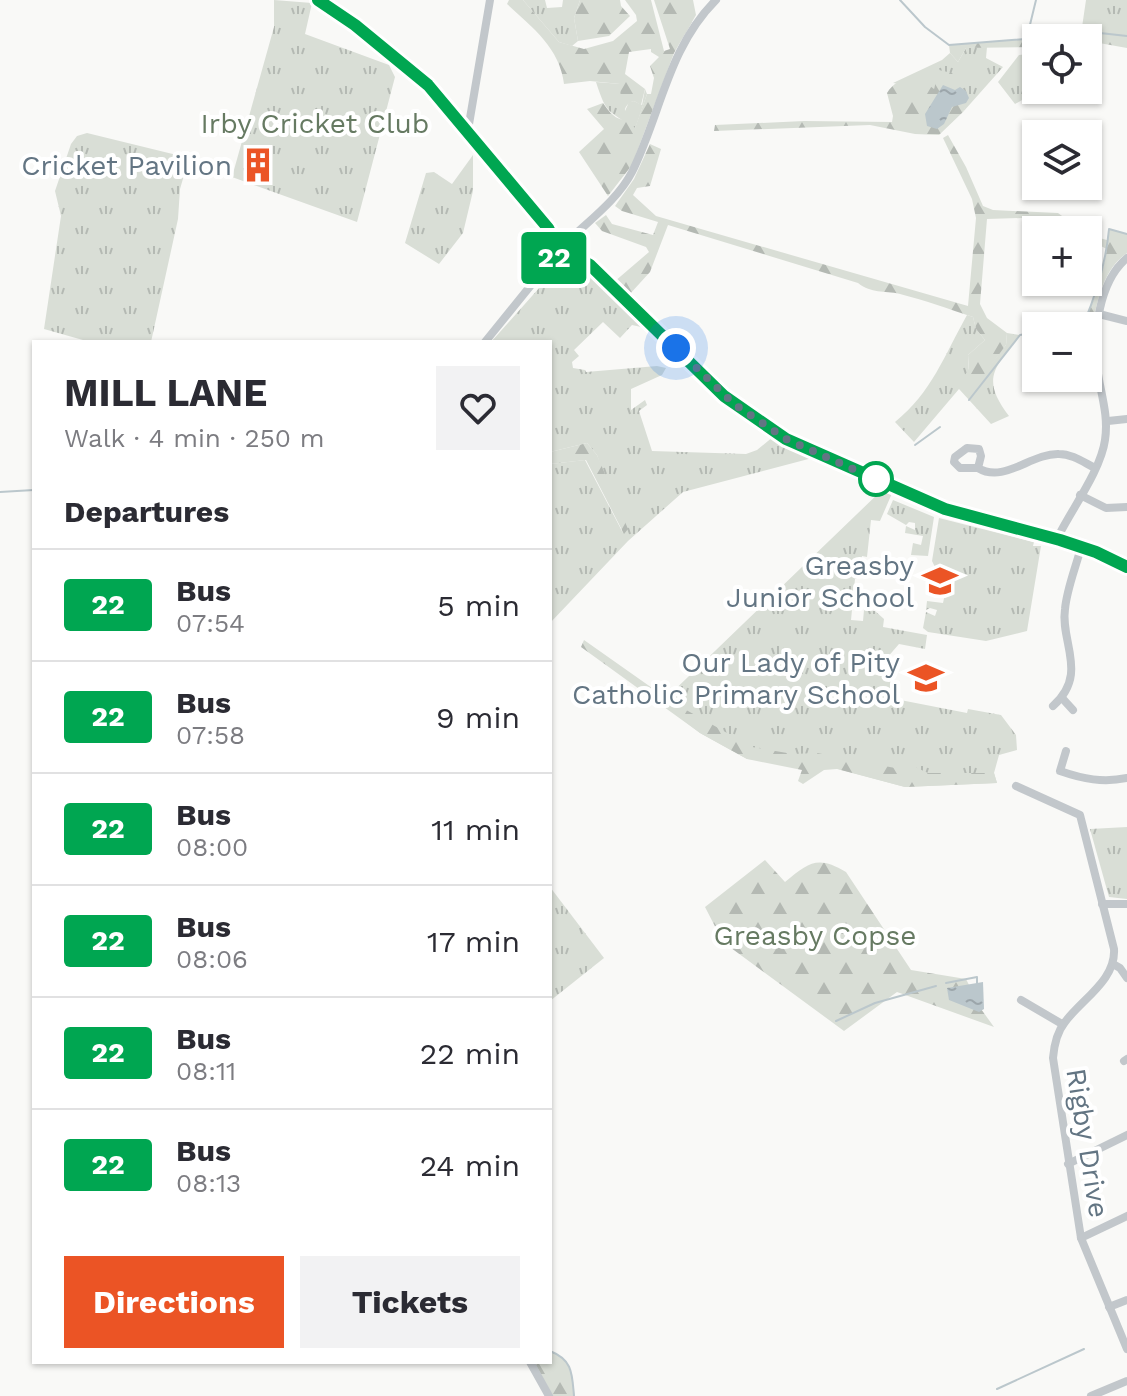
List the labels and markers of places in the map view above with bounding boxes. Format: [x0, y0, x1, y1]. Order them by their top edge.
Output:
building icon: Cricket Pavilion [239, 146, 277, 184]
place label: Cricket Pavilion [21, 149, 232, 182]
unlabelled marker [859, 462, 893, 496]
place label: Greasby Junior School [726, 549, 915, 614]
school or university icon: Greasby Junior School [921, 562, 959, 600]
place label: Our Lady of Pity Catholic Primary School [572, 646, 901, 711]
school or university icon: Our Lady of Pity Catholic Primary School [907, 659, 945, 697]

